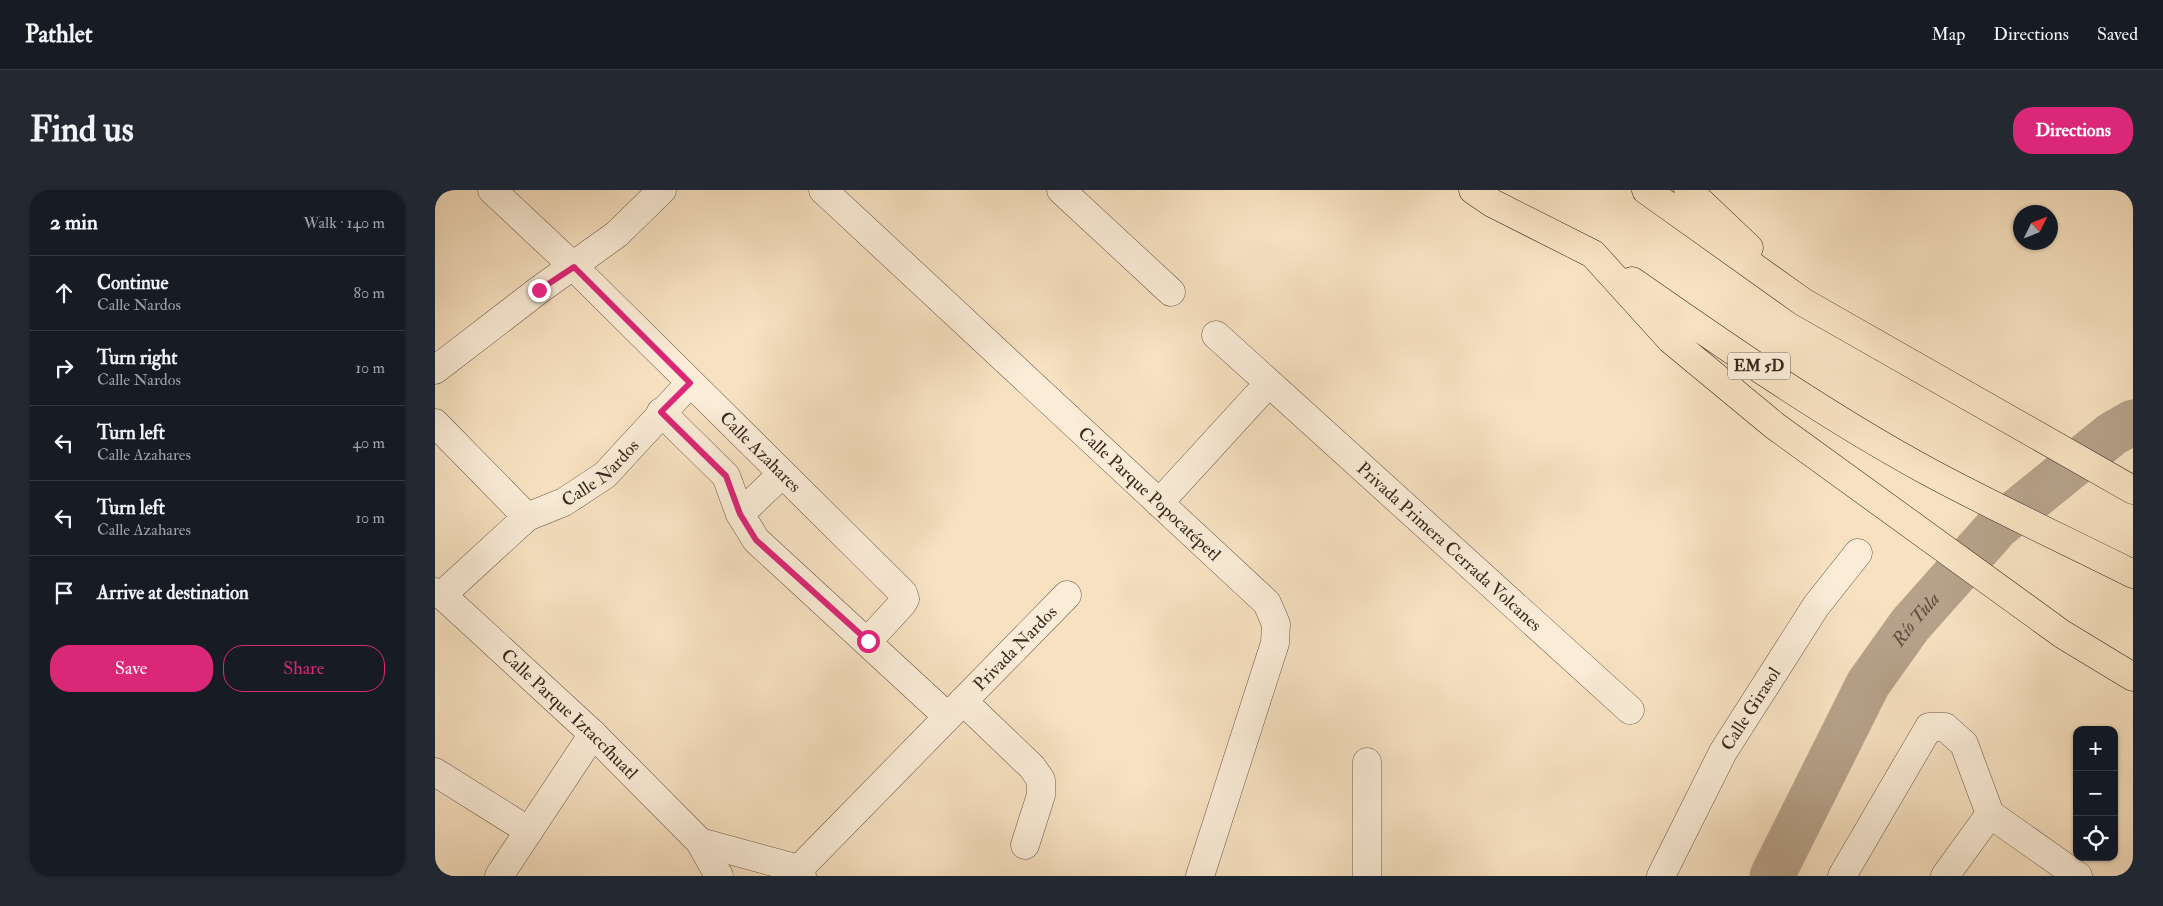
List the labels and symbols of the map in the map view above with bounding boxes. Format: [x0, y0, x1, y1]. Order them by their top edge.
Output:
north arrow [2013, 205, 2058, 250]
route end [528, 279, 551, 302]
road number: EM 5D [1728, 352, 1790, 380]
street label: Calle Azahares [715, 406, 806, 497]
street label: Calle Parque Popocatépetl [1073, 422, 1226, 566]
street label: Calle Nardos [557, 434, 644, 512]
street label: Privada Primera Cerrada Volcanes [1352, 457, 1547, 636]
water label: Río Tula [1886, 587, 1945, 652]
street label: Privada Nardos [968, 601, 1062, 696]
route start [857, 630, 880, 653]
street label: Calle Parque Iztaccíhuatl [496, 644, 643, 785]
street label: Calle Girasol [1716, 662, 1786, 755]

